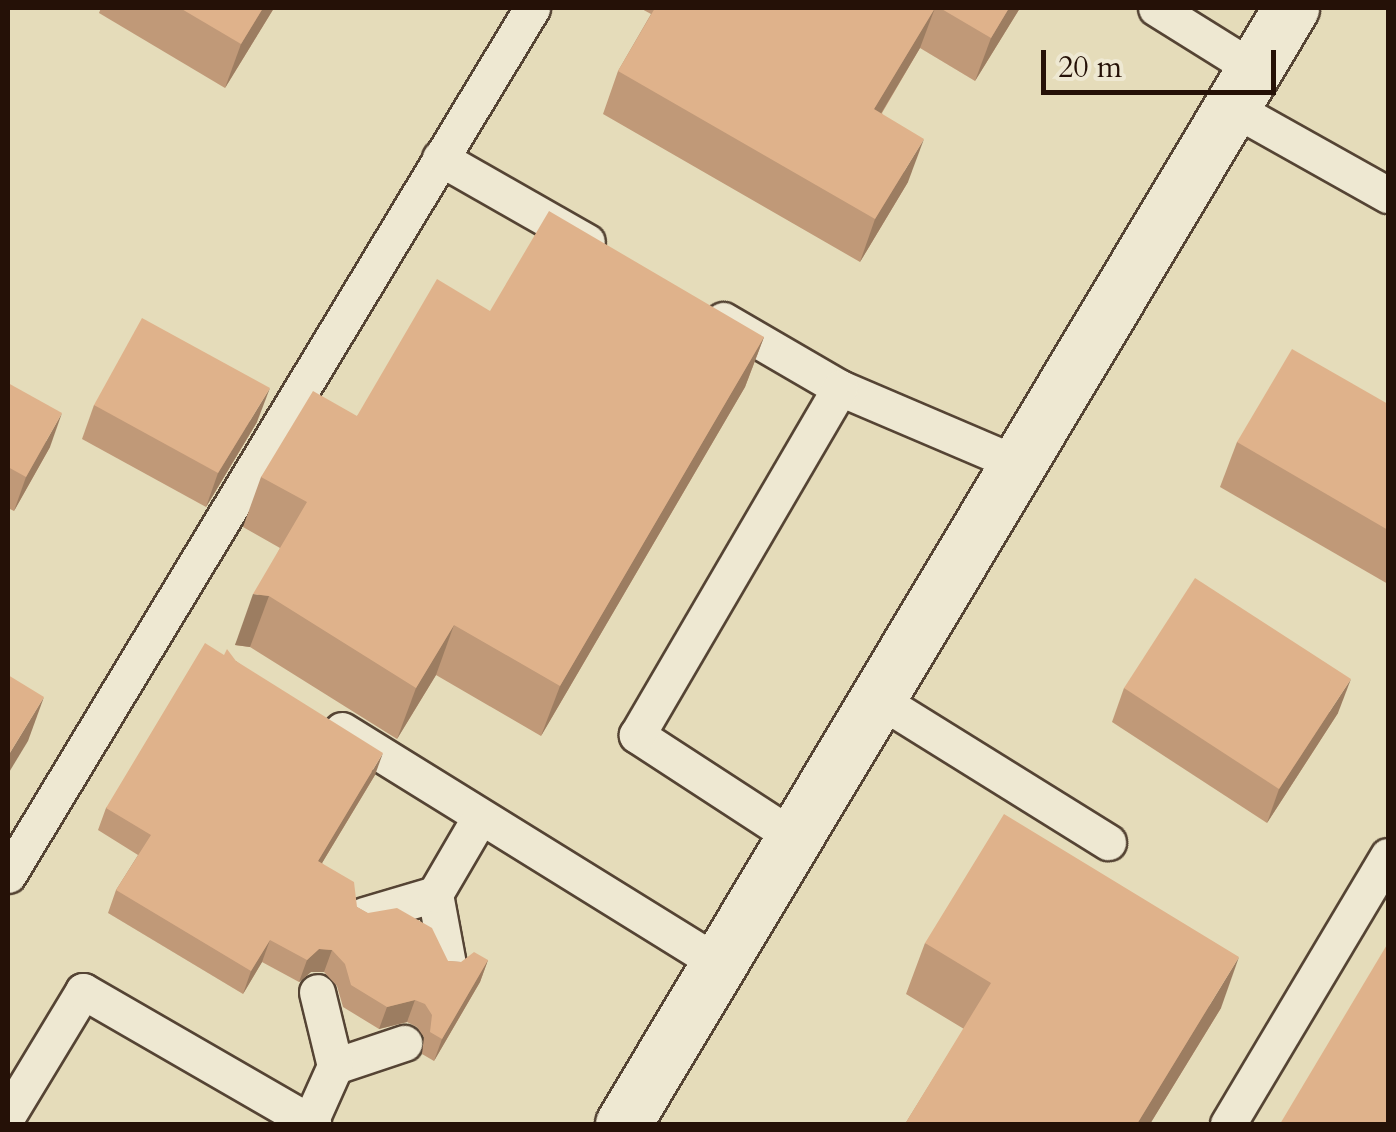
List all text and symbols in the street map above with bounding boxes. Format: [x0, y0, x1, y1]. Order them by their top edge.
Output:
scale bar [1046, 30, 1281, 92]
text: 20 m [1058, 47, 1122, 88]

